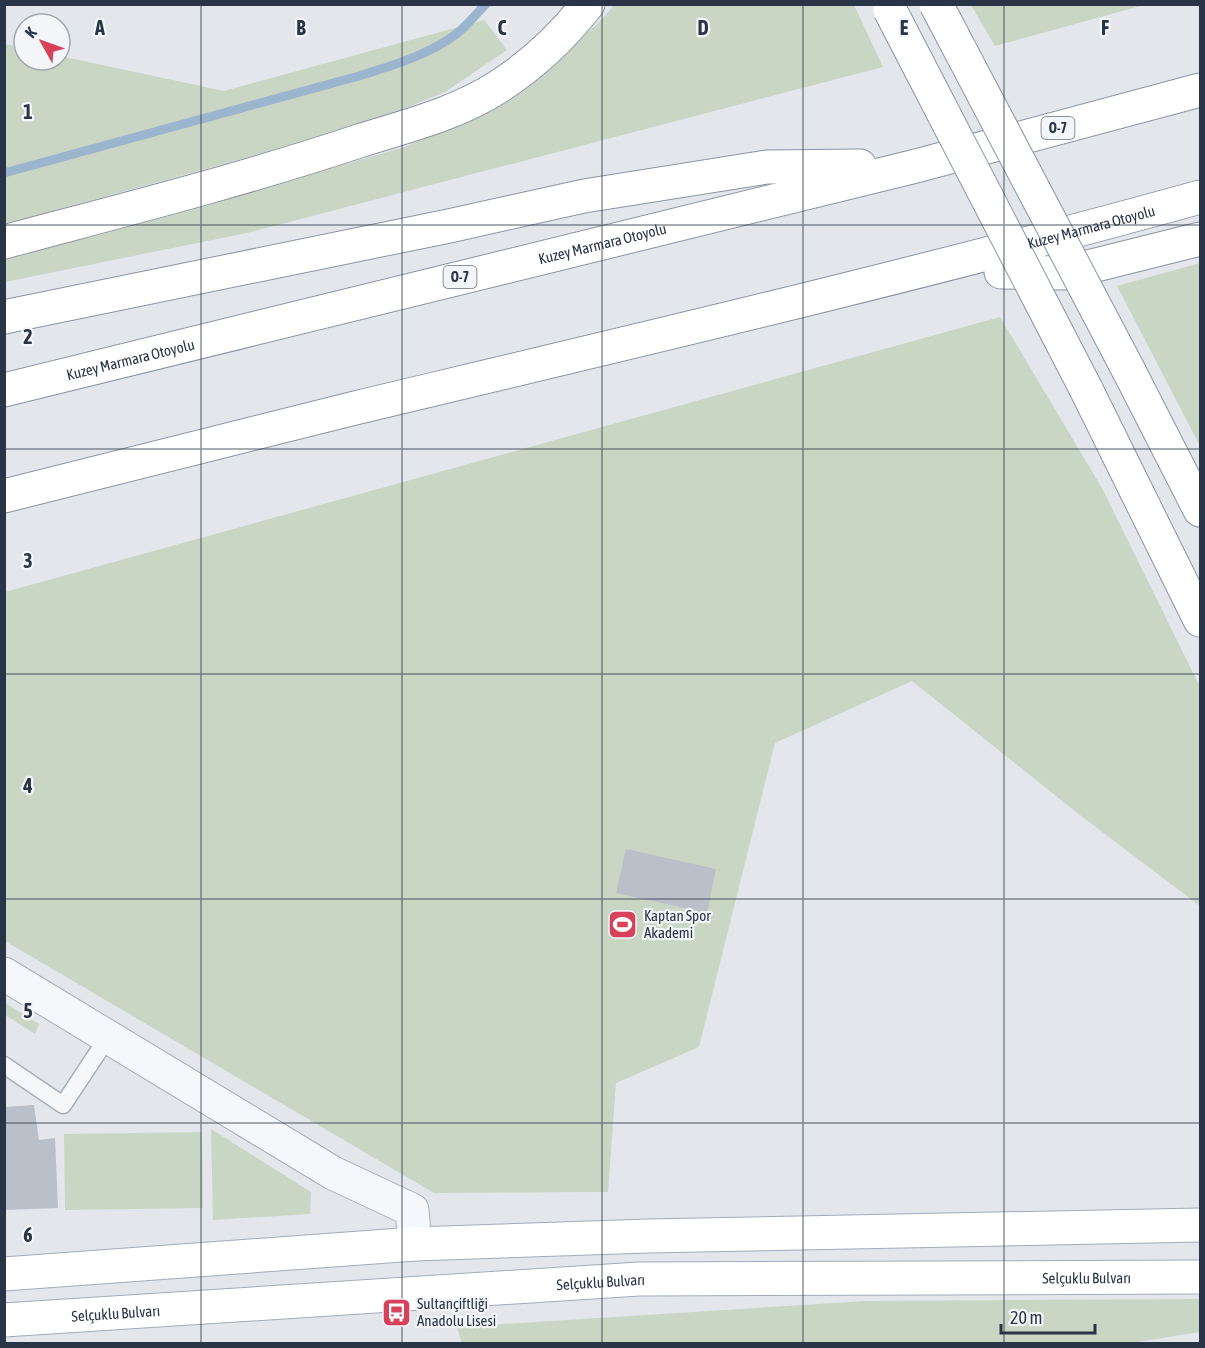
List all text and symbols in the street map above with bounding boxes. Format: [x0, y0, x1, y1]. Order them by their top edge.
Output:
north arrow [12, 12, 72, 72]
text: A [94, 16, 105, 39]
text: B [296, 16, 306, 39]
text: C [498, 16, 507, 39]
text: D [697, 16, 709, 39]
text: E [900, 16, 909, 39]
text: F [1101, 16, 1109, 39]
text: K [21, 23, 40, 41]
text: 1 [23, 100, 33, 123]
road number: O-7 [1042, 117, 1074, 139]
street label: Kuzey Marmara Otoyolu [1025, 201, 1157, 252]
street label: Kuzey Marmara Otoyolu [536, 219, 668, 267]
road number: O-7 [444, 266, 476, 288]
text: 2 [23, 325, 33, 348]
street label: Kuzey Marmara Otoyolu [64, 335, 196, 383]
text: 3 [23, 549, 33, 572]
text: 4 [22, 774, 33, 797]
place label: Kaptan Spor Akademi [644, 907, 711, 941]
sports icon: Kaptan Spor Akademi [607, 908, 639, 940]
text: 5 [23, 999, 33, 1022]
text: 6 [23, 1223, 33, 1246]
street label: Selçuklu Bulvarı [1042, 1269, 1131, 1286]
street label: Selçuklu Bulvarı [556, 1270, 645, 1293]
place label: Sultançiftliği Anadolu Lisesi [417, 1295, 496, 1329]
bus stop icon: Sultançiftliği Anadolu Lisesi [380, 1296, 412, 1328]
scale bar [1001, 1297, 1096, 1335]
street label: Selçuklu Bulvarı [71, 1301, 161, 1324]
text: 20 m [1010, 1307, 1042, 1328]

